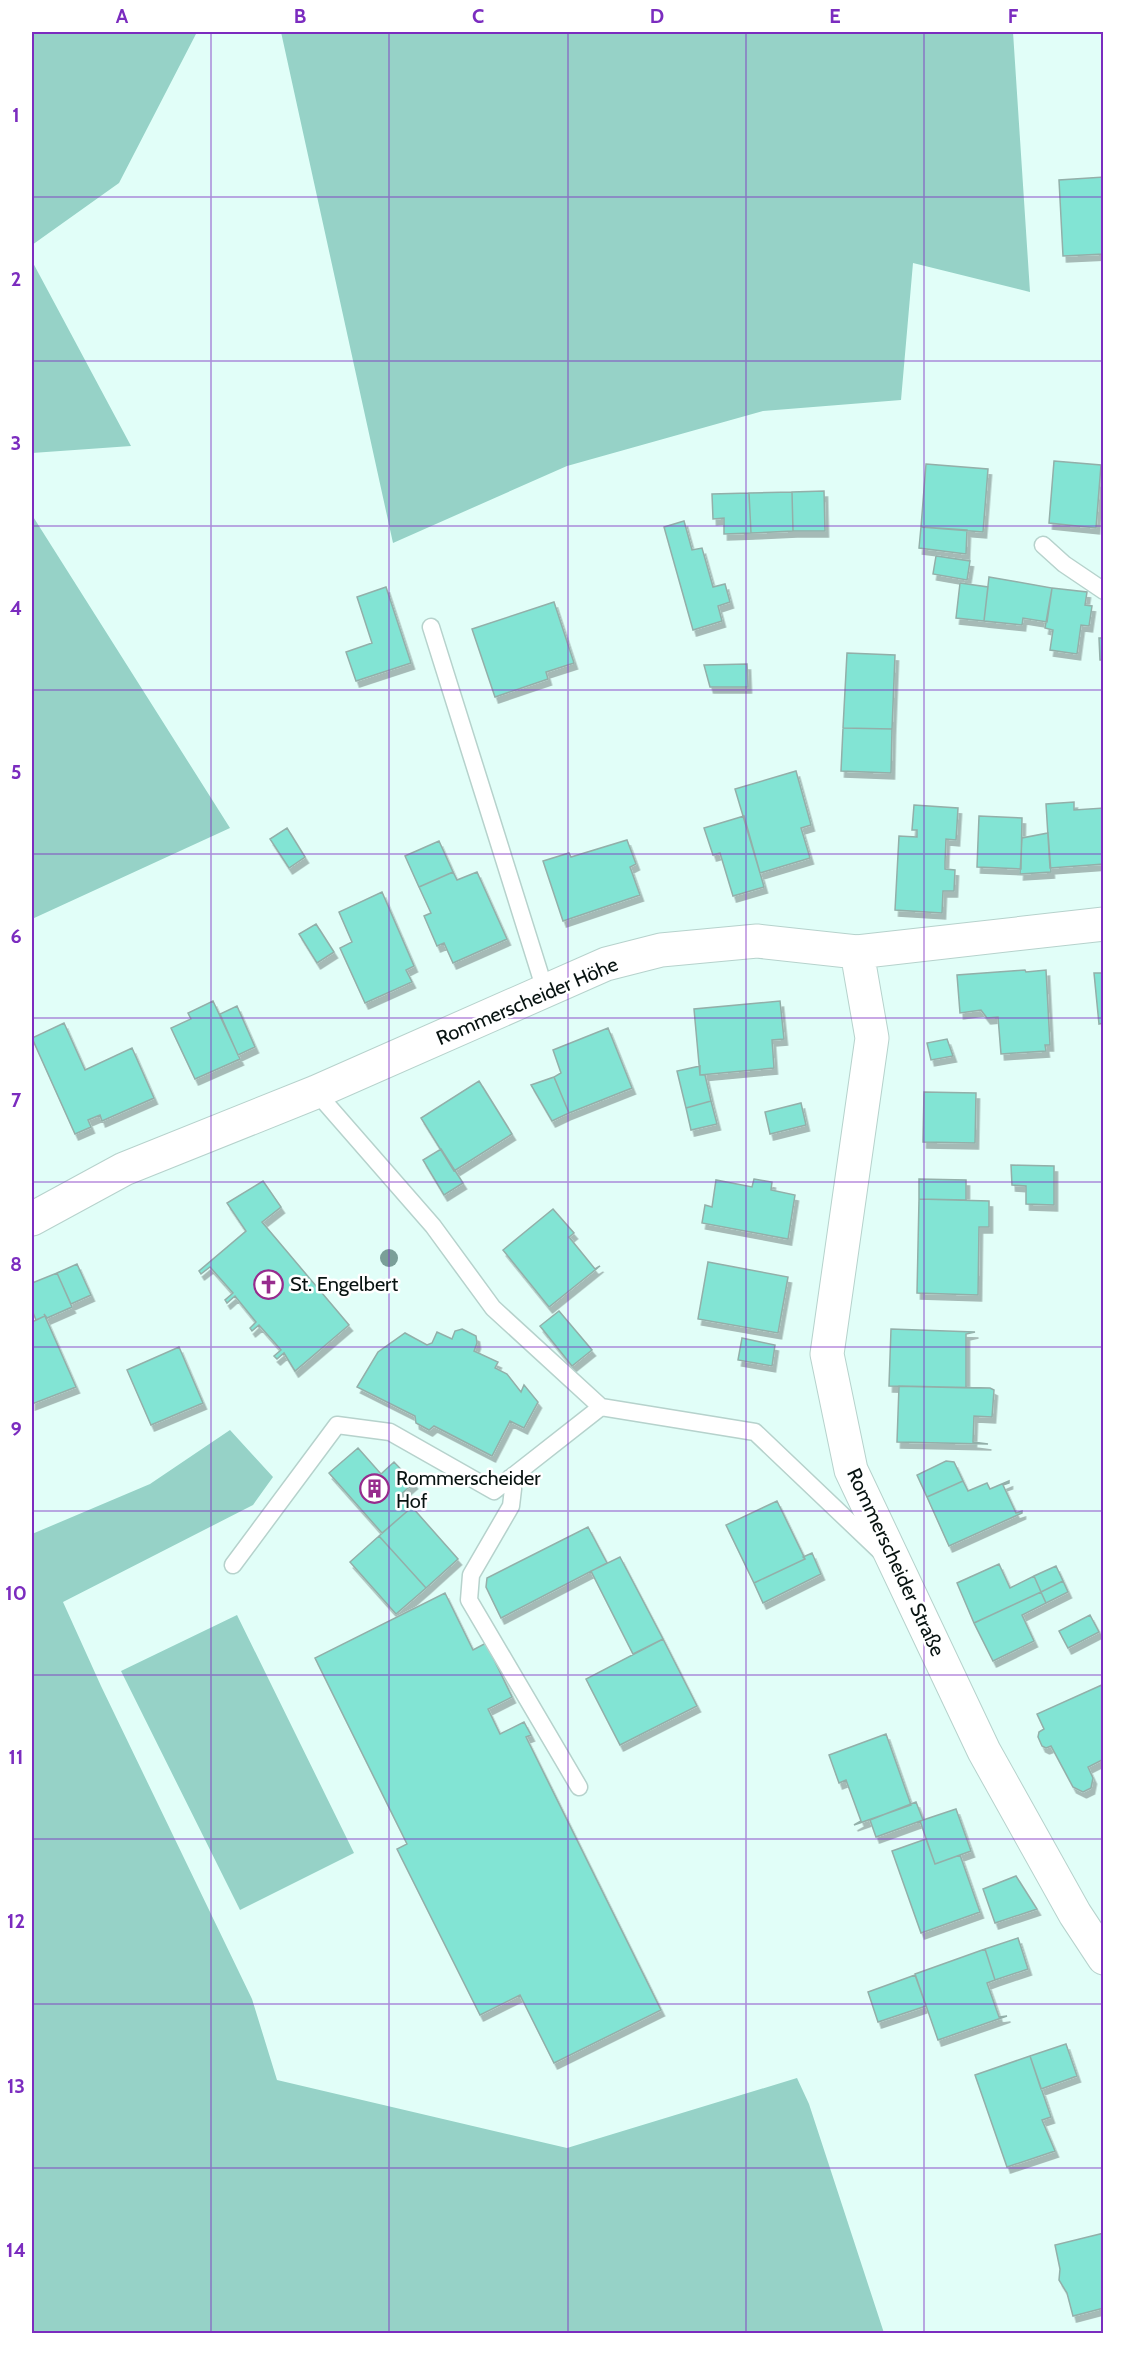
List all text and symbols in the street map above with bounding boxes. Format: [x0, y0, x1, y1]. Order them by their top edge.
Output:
text: A [116, 4, 129, 28]
text: B [294, 4, 306, 28]
text: C [472, 4, 484, 28]
text: D [650, 4, 664, 28]
text: E [829, 4, 841, 28]
text: F [1008, 4, 1019, 28]
text: 1 [12, 103, 20, 127]
text: 2 [11, 267, 21, 291]
text: 3 [11, 431, 21, 455]
text: 4 [10, 596, 22, 620]
text: 5 [11, 760, 21, 784]
text: 6 [10, 924, 22, 948]
street label: Rommerscheider Höhe [433, 952, 621, 1050]
text: 7 [11, 1088, 22, 1112]
text: 8 [10, 1252, 22, 1276]
church icon: St. Engelbert [253, 1268, 285, 1300]
place label: St. Engelbert [290, 1272, 398, 1296]
text: 9 [10, 1417, 22, 1441]
street label: Rommerscheider Straße [842, 1464, 950, 1660]
place label: Rommerscheider Hof [396, 1466, 541, 1513]
building icon: Rommerscheider Hof [359, 1473, 391, 1505]
text: 10 [5, 1581, 27, 1605]
text: 11 [9, 1745, 23, 1769]
text: 12 [7, 1909, 25, 1933]
text: 13 [7, 2074, 25, 2098]
text: 14 [6, 2238, 26, 2262]

